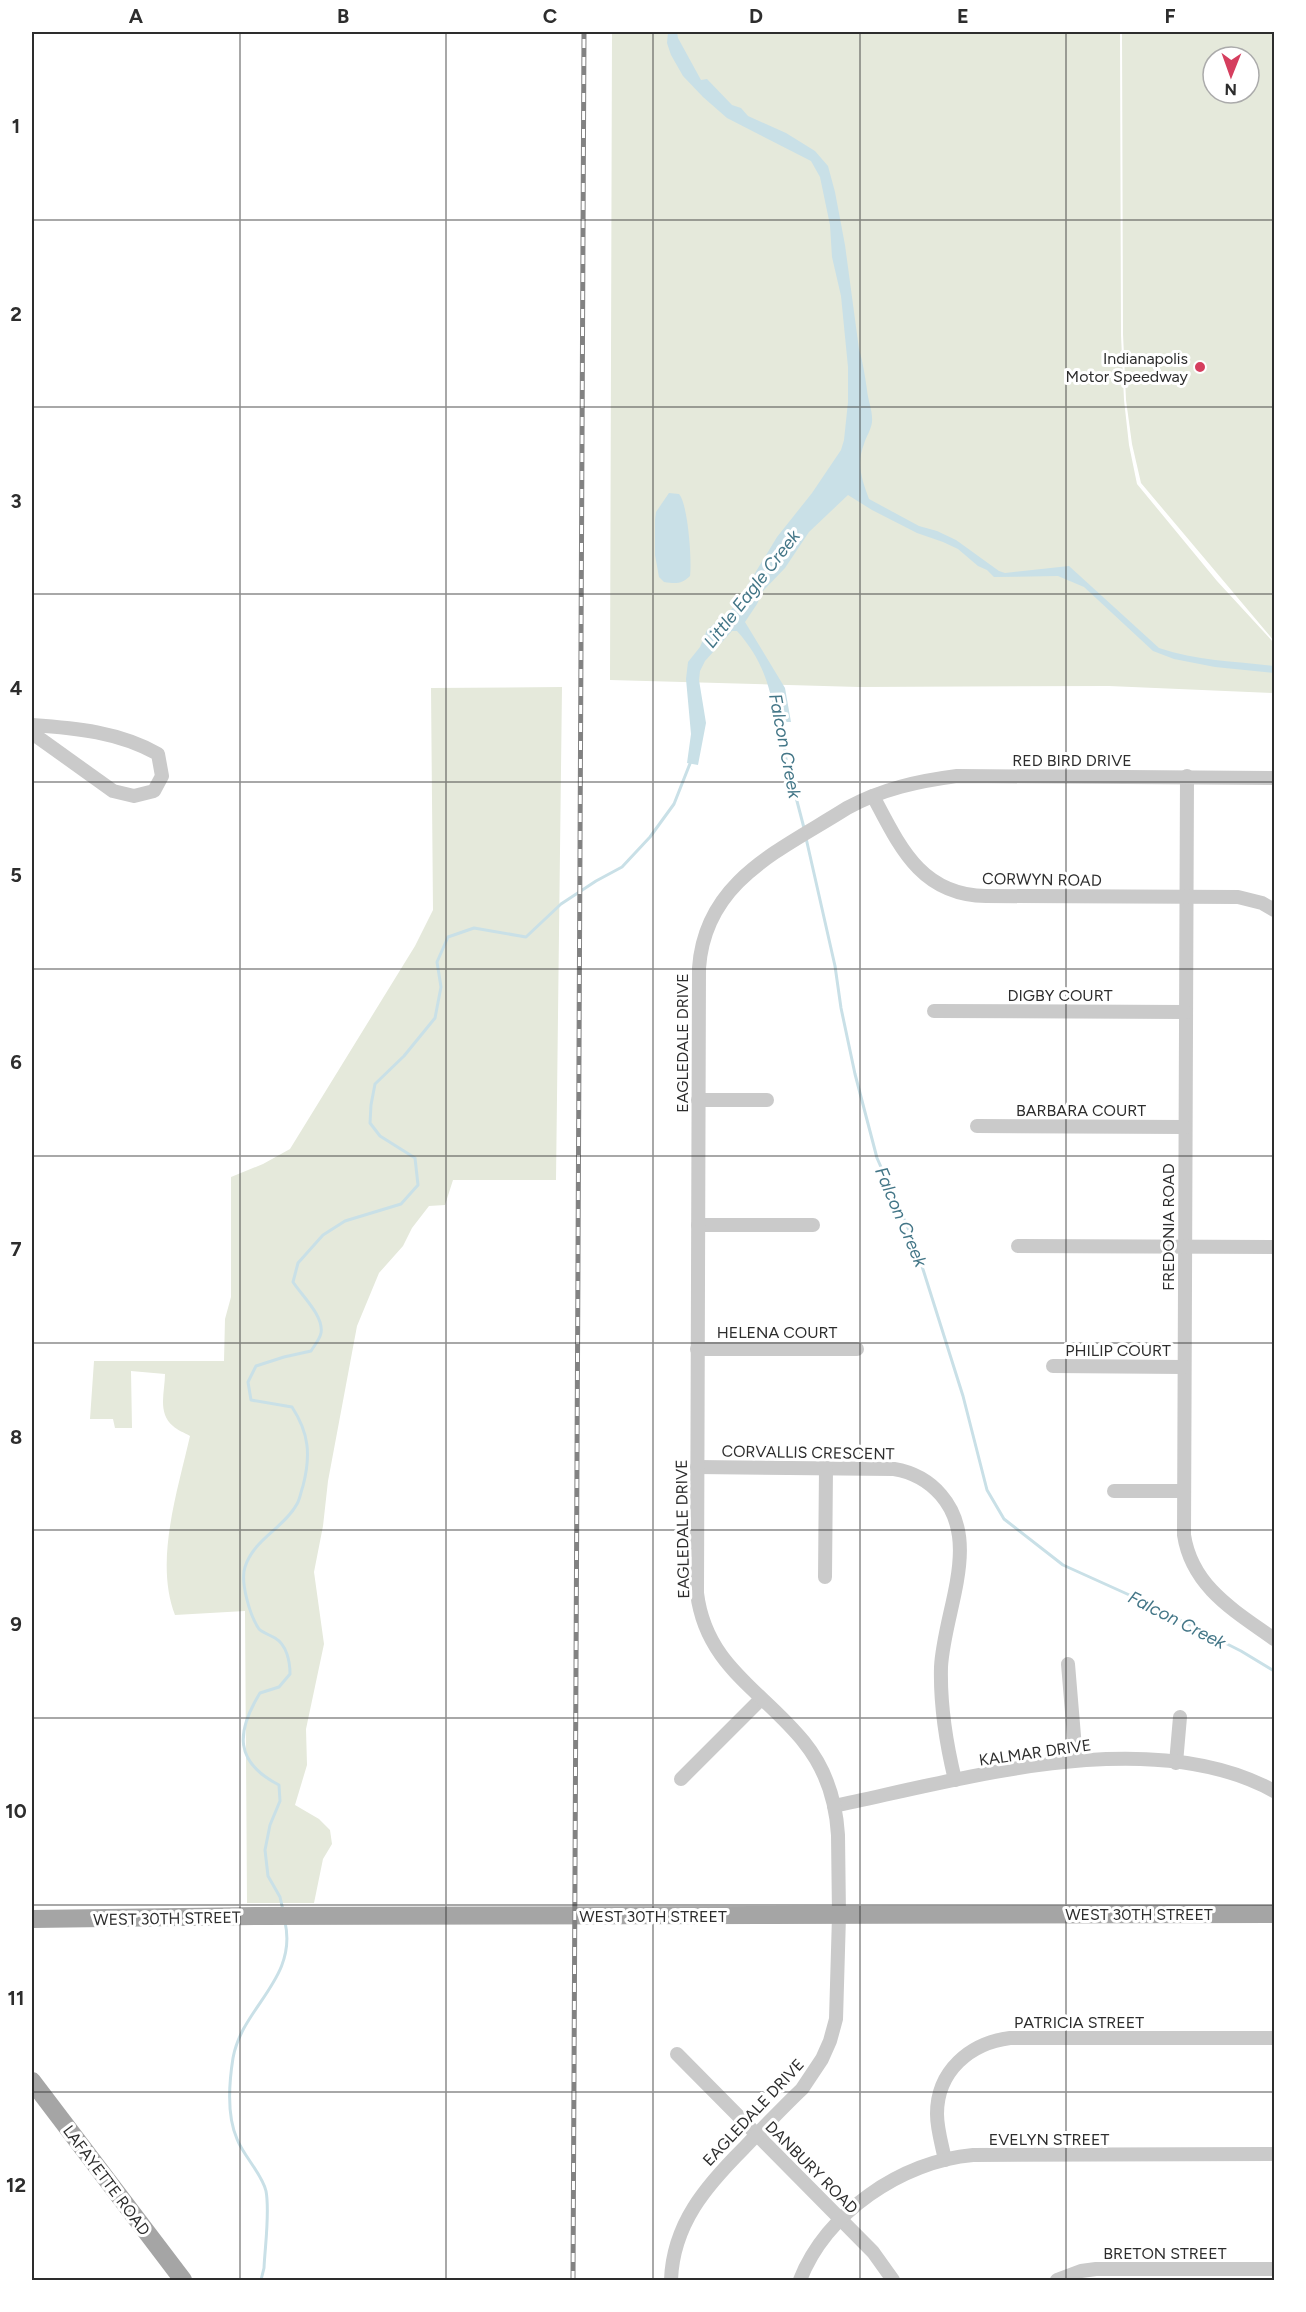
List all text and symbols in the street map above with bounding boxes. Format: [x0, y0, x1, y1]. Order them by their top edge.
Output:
text: A [129, 4, 144, 28]
text: B [337, 4, 349, 28]
text: C [543, 4, 557, 28]
text: D [749, 4, 763, 28]
text: E [957, 4, 969, 28]
text: F [1164, 4, 1176, 28]
north arrow [1201, 45, 1261, 105]
text: N [1224, 80, 1237, 99]
text: 1 [12, 114, 20, 138]
text: 2 [10, 302, 22, 326]
place label: Indianapolis Motor Speedway [1066, 349, 1189, 386]
marker: Indianapolis Motor Speedway [1193, 360, 1207, 374]
text: 3 [10, 489, 22, 513]
water label: Little Eagle Creek [699, 525, 806, 652]
text: 4 [10, 676, 23, 700]
water label: Falcon Creek [764, 692, 806, 802]
street label: RED BIRD DRIVE [1012, 751, 1132, 770]
text: 5 [10, 863, 22, 887]
street label: CORWYN ROAD [982, 869, 1102, 890]
street label: EAGLEDALE DRIVE [673, 973, 692, 1113]
street label: DIGBY COURT [1008, 986, 1113, 1005]
text: 6 [10, 1050, 22, 1074]
street label: BARBARA COURT [1016, 1101, 1146, 1120]
street label: FREDONIA ROAD [1159, 1163, 1178, 1291]
water label: Falcon Creek [870, 1164, 932, 1271]
text: 7 [10, 1237, 22, 1261]
street label: HELENA COURT [717, 1323, 837, 1342]
street label: PHILIP COURT [1065, 1341, 1171, 1360]
text: 8 [10, 1425, 22, 1449]
street label: CORVALLIS CRESCENT [721, 1441, 895, 1464]
street label: EAGLEDALE DRIVE [672, 1459, 693, 1599]
water label: Falcon Creek [1125, 1586, 1231, 1655]
text: 9 [10, 1612, 22, 1636]
street label: KALMAR DRIVE [978, 1735, 1092, 1770]
text: 10 [5, 1799, 27, 1823]
street label: WEST 30TH STREET [1065, 1905, 1213, 1924]
street label: WEST 30TH STREET [579, 1907, 727, 1926]
street label: WEST 30TH STREET [93, 1908, 241, 1929]
text: 11 [8, 1986, 24, 2010]
street label: PATRICIA STREET [1014, 2013, 1144, 2032]
street label: EAGLEDALE DRIVE [699, 2055, 808, 2170]
street label: DANBURY ROAD [761, 2117, 862, 2218]
street label: LAFAYETTE ROAD [59, 2121, 154, 2239]
street label: EVELYN STREET [989, 2130, 1109, 2149]
text: 12 [6, 2173, 26, 2197]
street label: BRETON STREET [1103, 2244, 1227, 2263]

